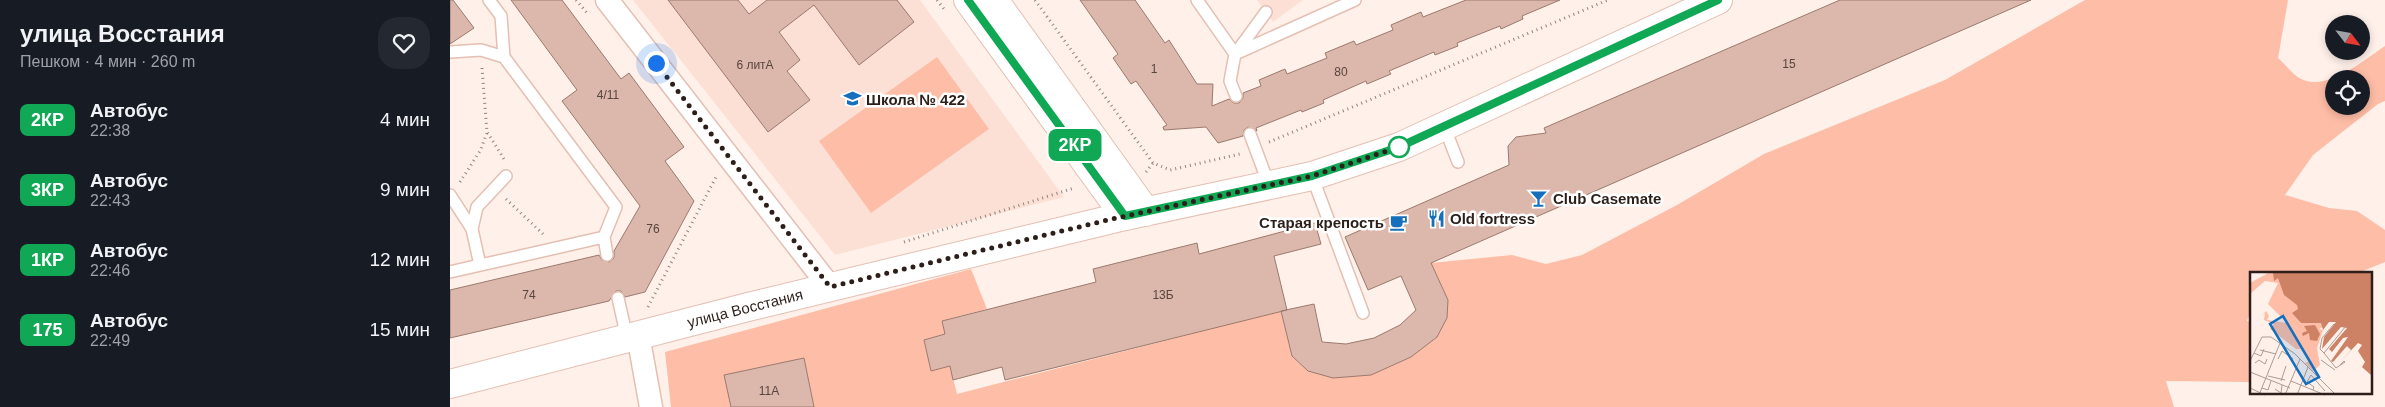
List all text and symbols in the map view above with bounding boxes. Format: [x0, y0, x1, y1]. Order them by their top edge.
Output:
north arrow [2325, 15, 2370, 60]
map controls [2325, 15, 2370, 115]
button: heart [378, 17, 430, 69]
text: улица Восстания [20, 20, 225, 47]
your location [644, 51, 669, 76]
text: Пешком · 4 мин · 260 m [20, 53, 195, 70]
house number: 15 [1782, 57, 1796, 71]
house number: 6 литА [736, 58, 774, 72]
house number: 1 [1151, 62, 1158, 76]
house number: 80 [1334, 65, 1348, 79]
button: locate [2325, 70, 2370, 115]
house number: 4/11 [597, 88, 620, 102]
school or university icon: Школа № 422 [842, 89, 862, 109]
place label: Школа № 422 [866, 91, 965, 108]
text: Автобус [90, 100, 168, 121]
text: 4 мин [380, 109, 430, 130]
text: 2КР [31, 110, 64, 130]
text: 22:38 [90, 122, 130, 139]
line badge: 2КР [1046, 129, 1104, 161]
text: 2КР [1058, 135, 1092, 155]
unlabelled marker [1388, 136, 1410, 158]
text: Автобус [90, 170, 168, 191]
text: 9 мин [380, 179, 430, 200]
text: 3КР [31, 180, 64, 200]
bar icon: Club Casemate [1529, 188, 1549, 208]
place label: Club Casemate [1553, 190, 1661, 207]
text: 22:43 [90, 192, 130, 209]
restaurant icon: Old fortress [1426, 208, 1446, 228]
place label: Old fortress [1450, 210, 1535, 227]
cafe icon: Старая крепость [1388, 212, 1408, 232]
place label: Старая крепость [1259, 214, 1384, 231]
house number: 76 [646, 222, 660, 236]
text: Автобус [90, 240, 168, 261]
text: 12 мин [369, 249, 430, 270]
text: 1КР [31, 250, 64, 270]
text: 22:46 [90, 262, 130, 279]
inset map [2250, 272, 2372, 394]
street label: улица Восстания [685, 285, 805, 331]
house number: 74 [522, 288, 536, 302]
house number: 13Б [1152, 288, 1174, 302]
text: Автобус [90, 310, 168, 331]
text: 15 мин [369, 319, 430, 340]
text: 175 [32, 320, 63, 340]
text: 22:49 [90, 332, 130, 349]
house number: 11А [759, 384, 779, 398]

